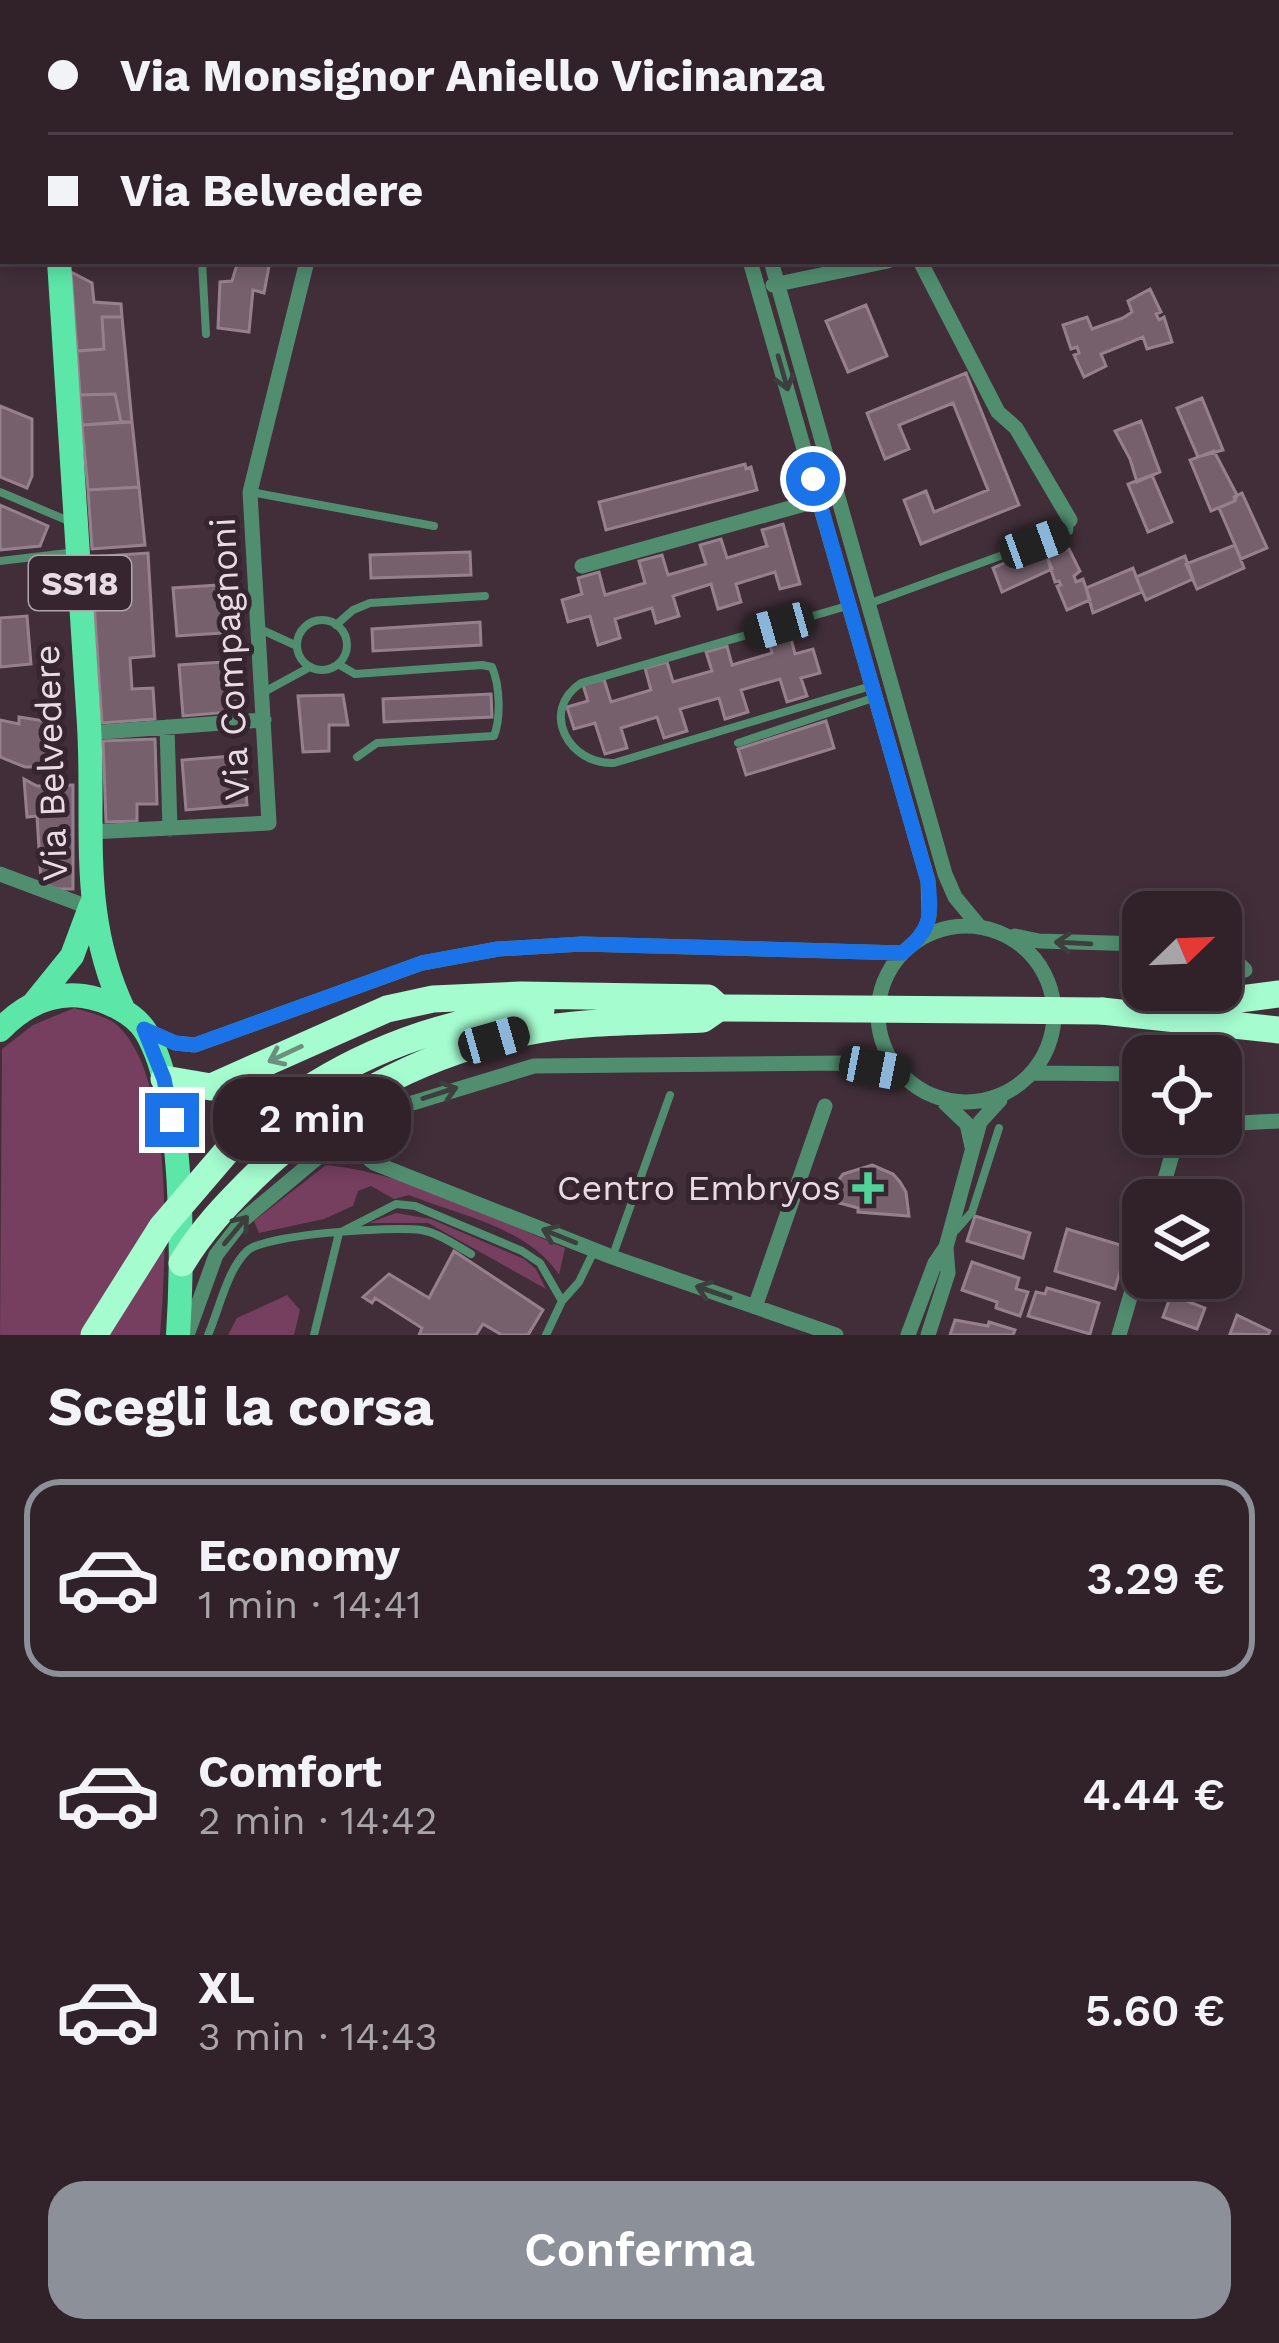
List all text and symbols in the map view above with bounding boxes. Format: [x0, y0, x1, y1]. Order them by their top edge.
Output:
text: Via Monsignor Aniello Vicinanza [120, 49, 825, 102]
text: Via Belvedere [120, 164, 423, 217]
one-way arrow [773, 354, 795, 392]
route start [786, 452, 840, 506]
car [995, 515, 1075, 573]
street label: Via Compagnoni [202, 517, 258, 801]
road number: SS18 [29, 556, 131, 610]
car [739, 599, 819, 653]
street label: Via Belvedere [26, 644, 76, 882]
north arrow [1122, 891, 1242, 1011]
map controls [1122, 891, 1242, 1299]
one-way arrow [1054, 931, 1093, 954]
car [454, 1013, 534, 1067]
button: locate [1122, 1035, 1242, 1155]
car [836, 1043, 914, 1093]
one-way arrow [268, 1045, 304, 1067]
callout: 2 min [214, 1078, 412, 1162]
one-way arrow [420, 1081, 458, 1103]
route end [145, 1093, 199, 1147]
text: 2 min [259, 1096, 365, 1141]
place label: Centro Embryos [557, 1167, 841, 1209]
marker: Centro Embryos [852, 1172, 884, 1204]
button: layers [1122, 1179, 1242, 1299]
one-way arrow [222, 1215, 249, 1246]
one-way arrow [542, 1224, 579, 1245]
one-way arrow [695, 1280, 732, 1301]
text: Scegli la corsa [48, 1375, 434, 1438]
icon: car [54, 1524, 162, 1632]
text: Economy [198, 1529, 400, 1582]
text: 3.29 € [1086, 1552, 1225, 1605]
text: 1 min · 14:41 [198, 1582, 422, 1627]
icon: car [54, 1740, 162, 1848]
text: Comfort [198, 1745, 382, 1798]
text: 4.44 € [1082, 1768, 1225, 1821]
text: 2 min · 14:42 [198, 1798, 438, 1843]
icon: car [54, 1956, 162, 2064]
text: XL [198, 1961, 255, 2014]
text: 5.60 € [1085, 1984, 1225, 2037]
text: 3 min · 14:43 [198, 2014, 438, 2059]
button: Conferma [48, 2181, 1231, 2319]

